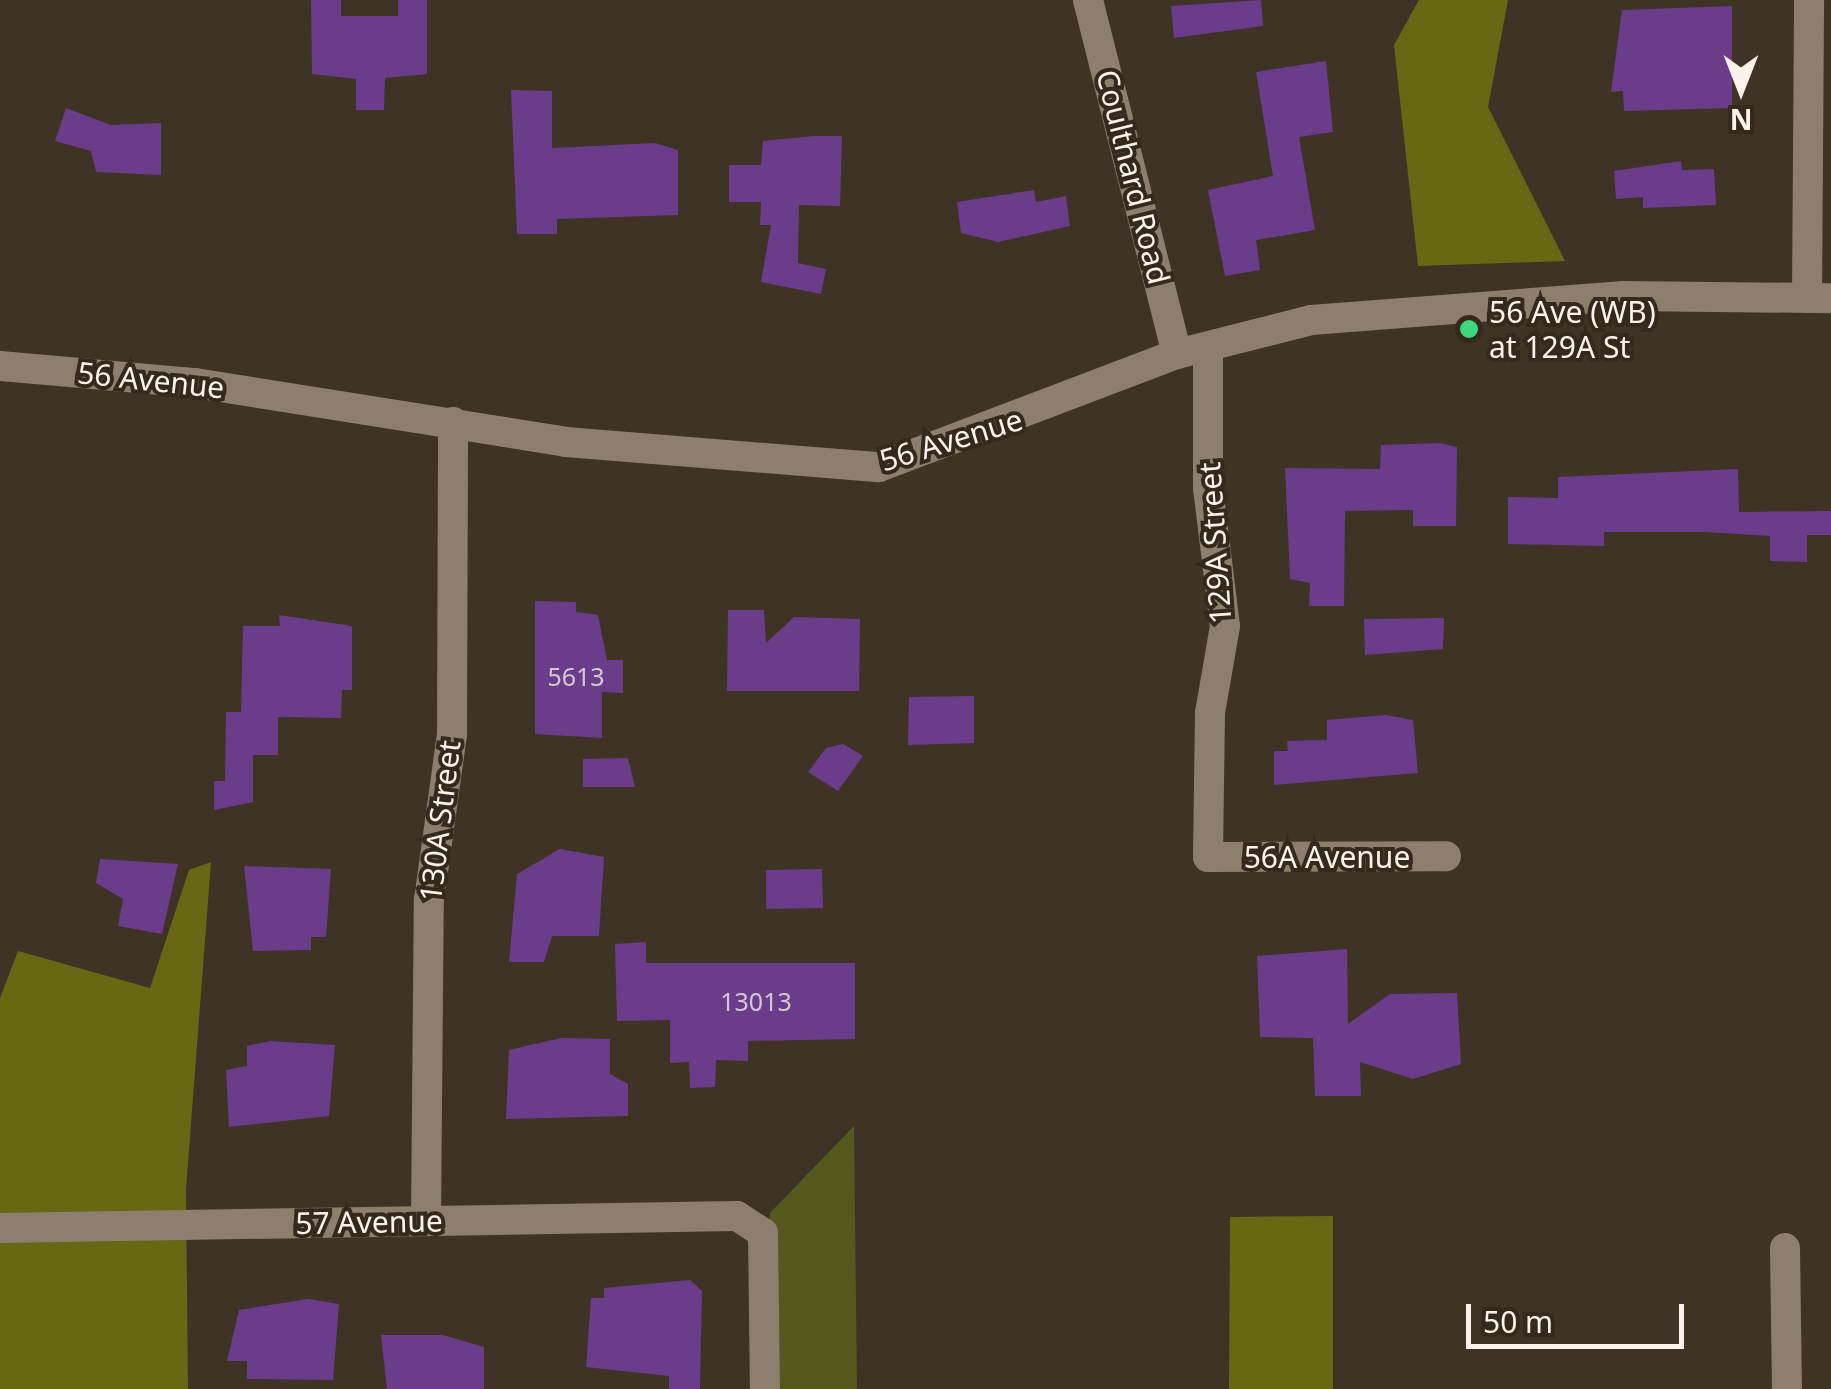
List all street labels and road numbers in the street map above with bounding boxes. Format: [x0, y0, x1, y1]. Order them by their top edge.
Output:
street label: Coulthard Road [1089, 66, 1177, 288]
street label: 56 Avenue [76, 354, 226, 406]
street label: 56 Avenue [875, 401, 1027, 479]
street label: 129A Street [1191, 461, 1239, 625]
street label: 130A Street [412, 738, 468, 904]
street label: 56A Avenue [1244, 839, 1410, 875]
street label: 57 Avenue [295, 1203, 443, 1241]

